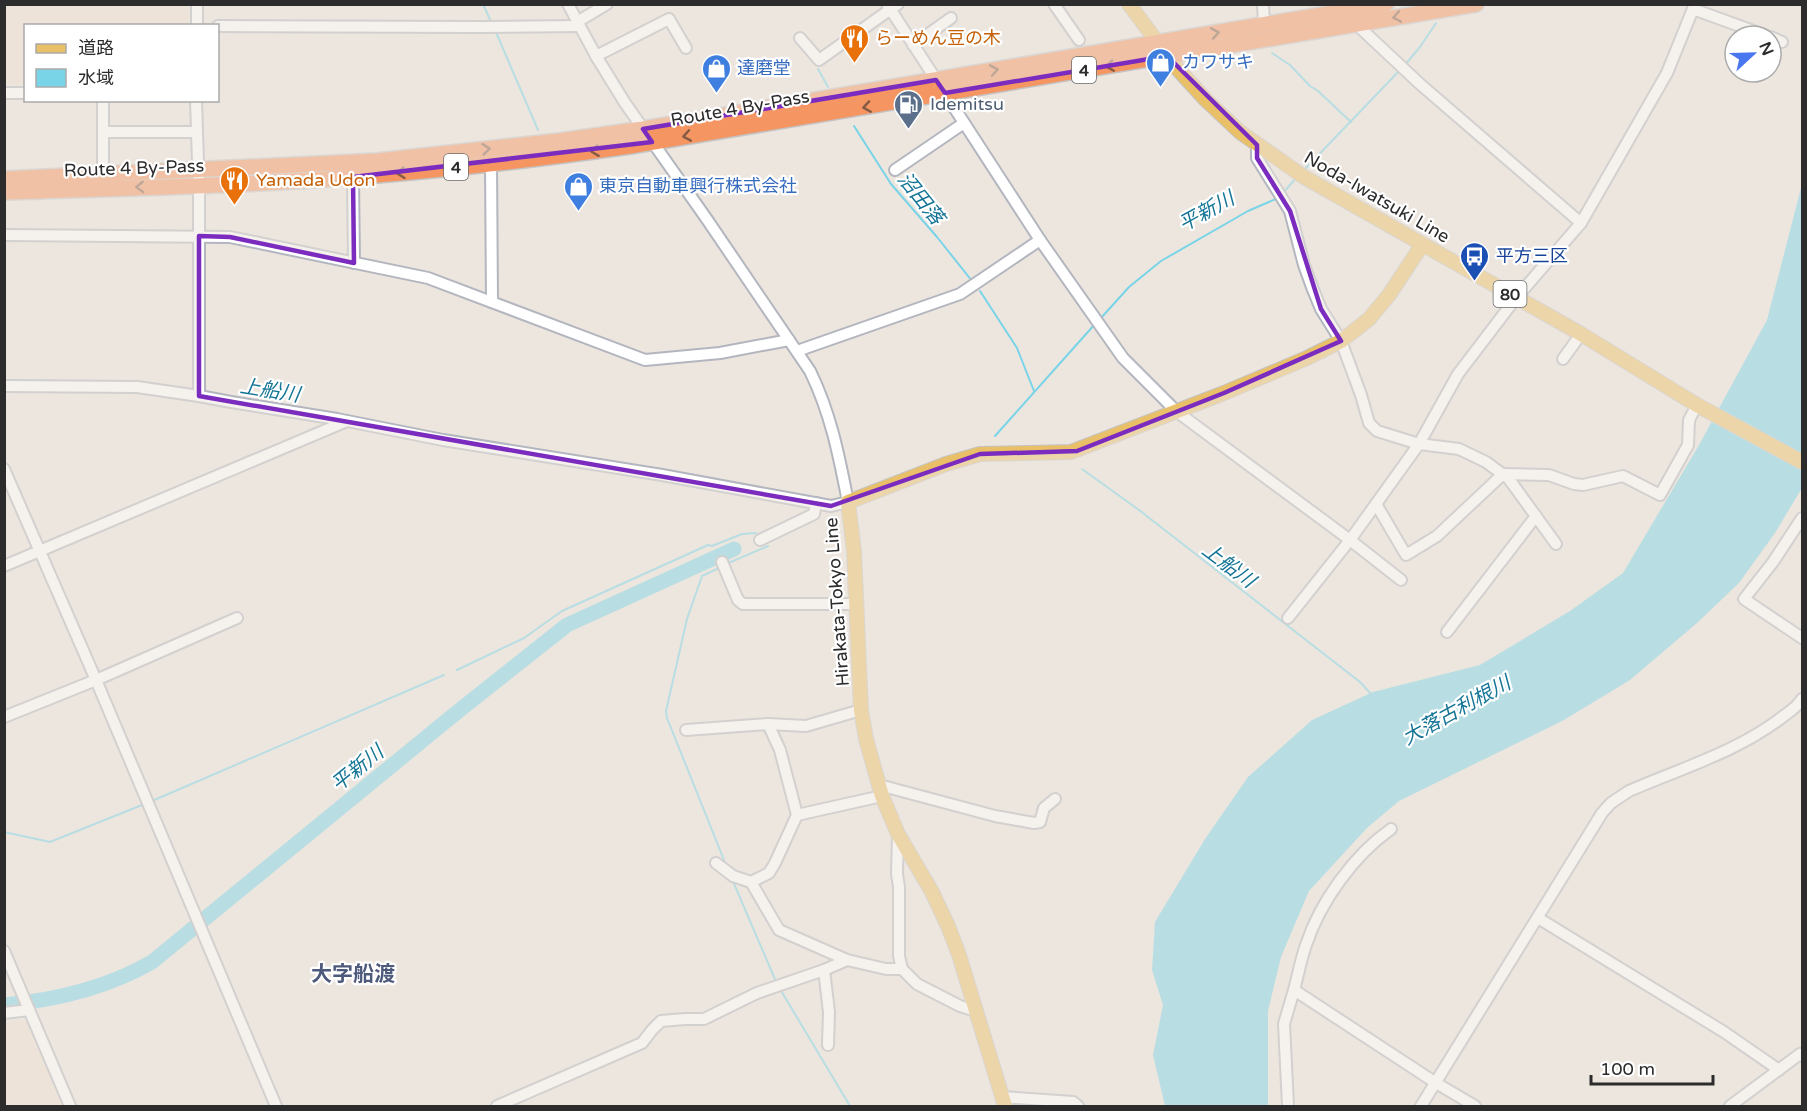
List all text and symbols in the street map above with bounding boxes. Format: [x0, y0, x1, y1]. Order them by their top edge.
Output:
one-way arrow [1393, 10, 1403, 23]
restaurant icon: らーめん豆の木 [838, 22, 870, 64]
legend [24, 24, 219, 102]
north arrow [1723, 24, 1783, 84]
place label: らーめん豆の木 [875, 27, 1001, 49]
one-way arrow [1209, 27, 1219, 40]
text: 道路 [78, 37, 114, 59]
text: N [1754, 39, 1778, 58]
shop icon: カワサキ [1145, 46, 1177, 88]
place label: カワサキ [1182, 51, 1254, 73]
shop icon: 達磨堂 [700, 52, 732, 94]
place label: 達磨堂 [737, 57, 791, 79]
road number: 4 [1072, 57, 1096, 83]
one-way arrow [1105, 59, 1114, 71]
one-way arrow [988, 64, 998, 77]
text: 水域 [78, 67, 114, 89]
street label: Route 4 By-Pass [669, 85, 811, 131]
fuel station icon: Idemitsu [893, 88, 925, 130]
place label: Idemitsu [930, 93, 1004, 115]
one-way arrow [862, 100, 871, 112]
one-way arrow [682, 130, 691, 142]
one-way arrow [481, 143, 491, 156]
one-way arrow [590, 144, 599, 156]
street label: Noda-Iwatsuki Line [1300, 146, 1454, 248]
road number: 4 [444, 154, 468, 180]
street label: Route 4 By-Pass [63, 155, 205, 181]
restaurant icon: Yamada Udon [219, 164, 251, 206]
one-way arrow [396, 166, 405, 179]
water label: 沼田落 [892, 168, 950, 232]
place label: Yamada Udon [256, 169, 376, 191]
shop icon: 東京自動車興行株式会社 [562, 170, 594, 212]
place label: 東京自動車興行株式会社 [599, 175, 797, 197]
one-way arrow [136, 181, 145, 194]
water label: 平新川 [1174, 186, 1240, 237]
bus stop icon: 平方三区 [1459, 240, 1491, 282]
place label: 平方三区 [1496, 245, 1568, 267]
road number: 80 [1494, 281, 1526, 307]
water label: 上船川 [238, 374, 303, 408]
street label: Hirakata-Tokyo Line [820, 517, 854, 687]
water label: 上船川 [1197, 538, 1261, 595]
water label: 大落古利根川 [1398, 670, 1517, 750]
water label: 平新川 [327, 739, 390, 797]
district label: 大字船渡 [311, 962, 395, 987]
scale bar [1591, 1048, 1712, 1086]
text: 100 m [1600, 1058, 1655, 1080]

